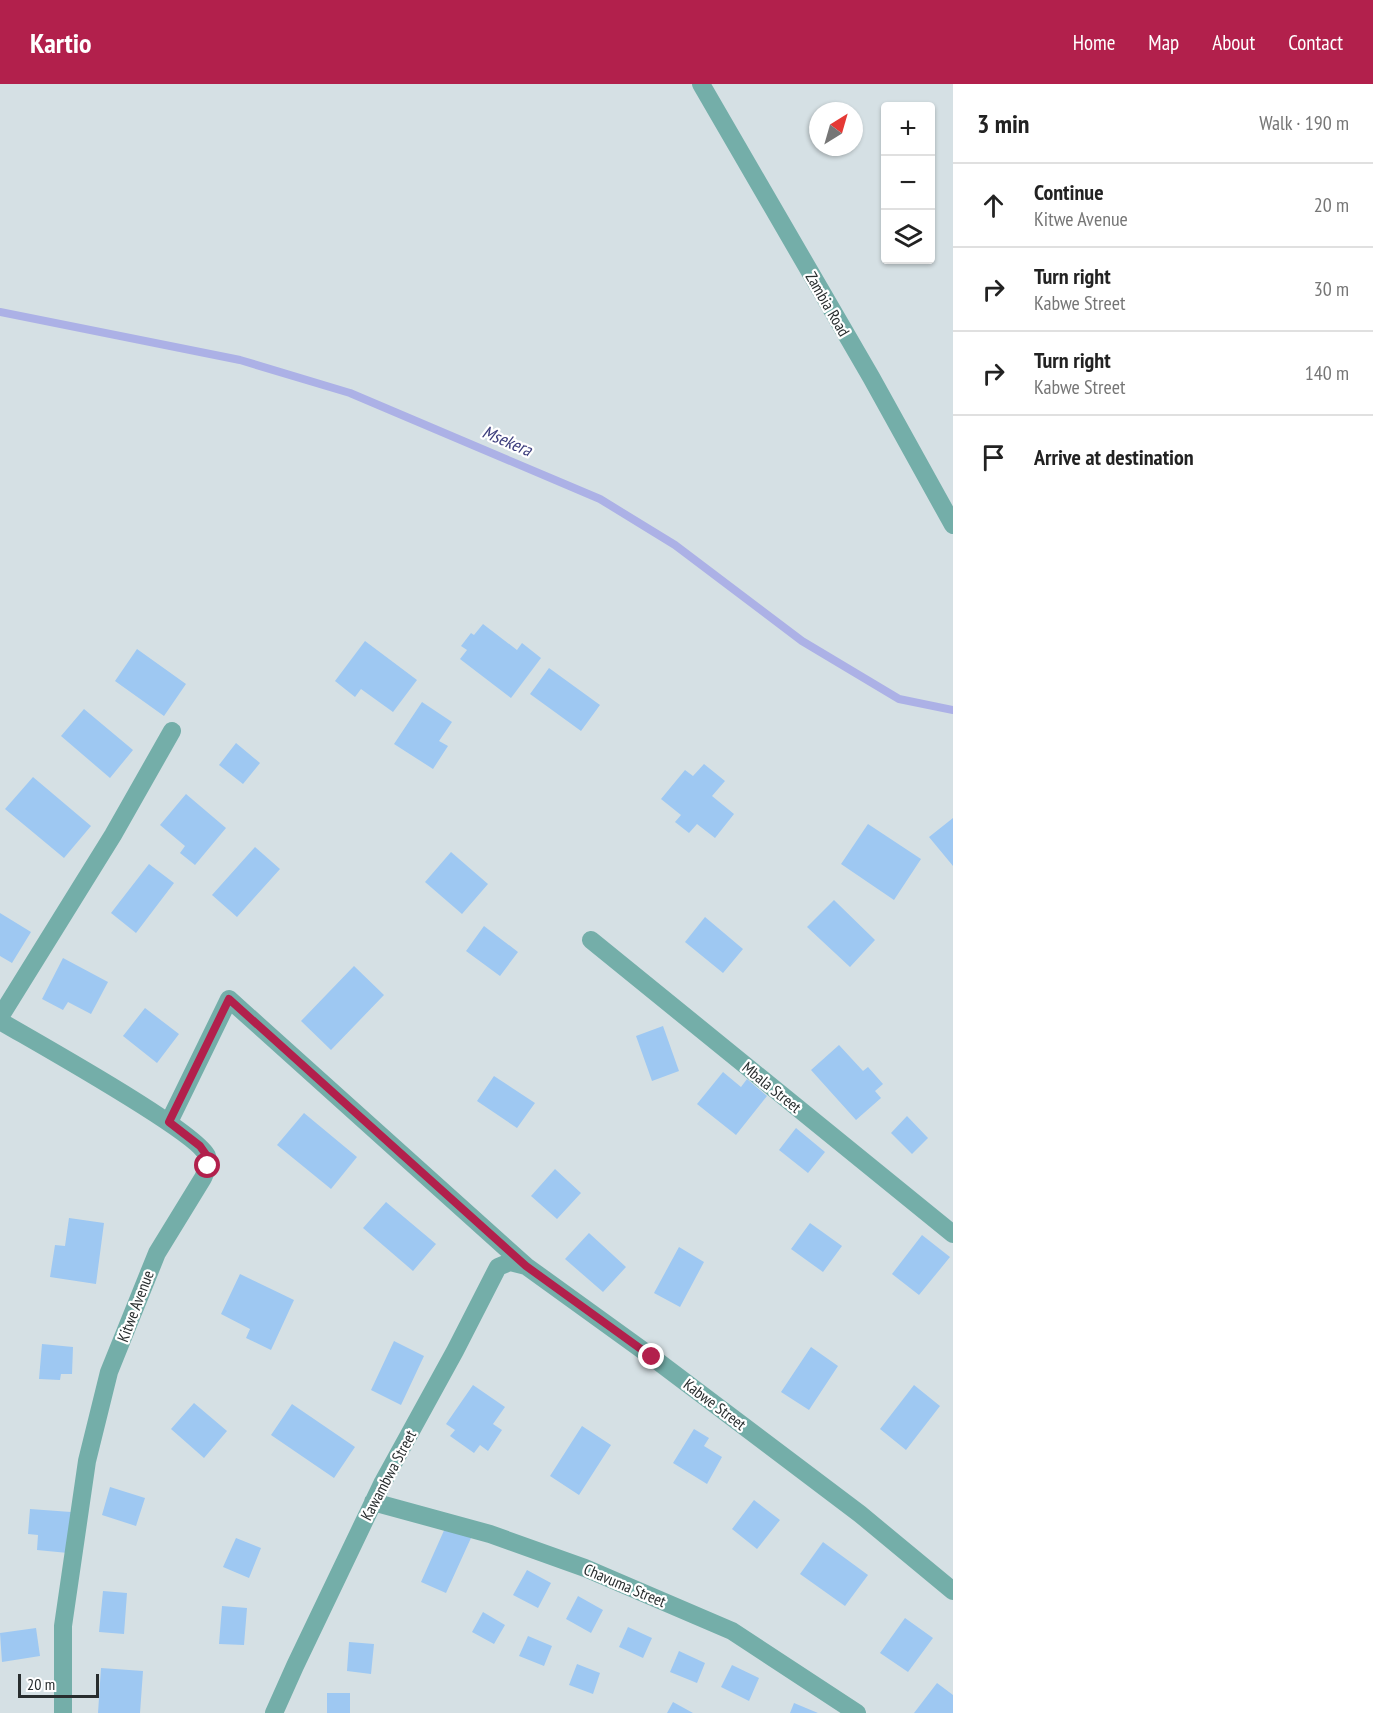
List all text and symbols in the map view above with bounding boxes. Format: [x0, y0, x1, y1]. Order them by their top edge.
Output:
text: Kartio [30, 24, 92, 61]
text: Home [1073, 29, 1115, 56]
text: Map [1148, 29, 1179, 56]
text: About [1212, 29, 1255, 56]
text: Contact [1288, 29, 1343, 56]
north arrow [809, 102, 863, 156]
map controls [881, 102, 935, 264]
button: + [881, 102, 935, 156]
text: 3 min [977, 107, 1030, 140]
text: Walk · 190 m [1259, 110, 1349, 136]
button: − [881, 156, 935, 210]
text: Continue [1034, 178, 1104, 206]
icon: ahead [977, 189, 1010, 222]
text: 20 m [1314, 192, 1349, 218]
text: Kitwe Avenue [1034, 206, 1128, 232]
button: layers [881, 210, 935, 264]
text: Turn right [1034, 262, 1111, 290]
street label: Zambia Road [802, 268, 854, 340]
icon: right [977, 273, 1010, 306]
text: 30 m [1314, 276, 1349, 302]
text: Kabwe Street [1034, 290, 1125, 316]
text: Turn right [1034, 346, 1111, 374]
icon: right [977, 357, 1010, 390]
text: 140 m [1305, 360, 1349, 386]
text: Kabwe Street [1034, 374, 1125, 400]
water label: Msekera [479, 420, 536, 461]
icon: arrive [977, 441, 1010, 474]
text: Arrive at destination [1034, 443, 1194, 471]
street label: Mbala Street [738, 1057, 806, 1117]
route start [194, 1152, 220, 1178]
street label: Kitwe Avenue [112, 1267, 158, 1345]
route end [638, 1343, 664, 1369]
street label: Kabwe Street [680, 1374, 751, 1434]
street label: Kawambwa Street [356, 1426, 420, 1524]
street label: Chavuma Street [581, 1559, 670, 1611]
scale bar [18, 1671, 99, 1698]
text: 20 m [27, 1674, 55, 1694]

